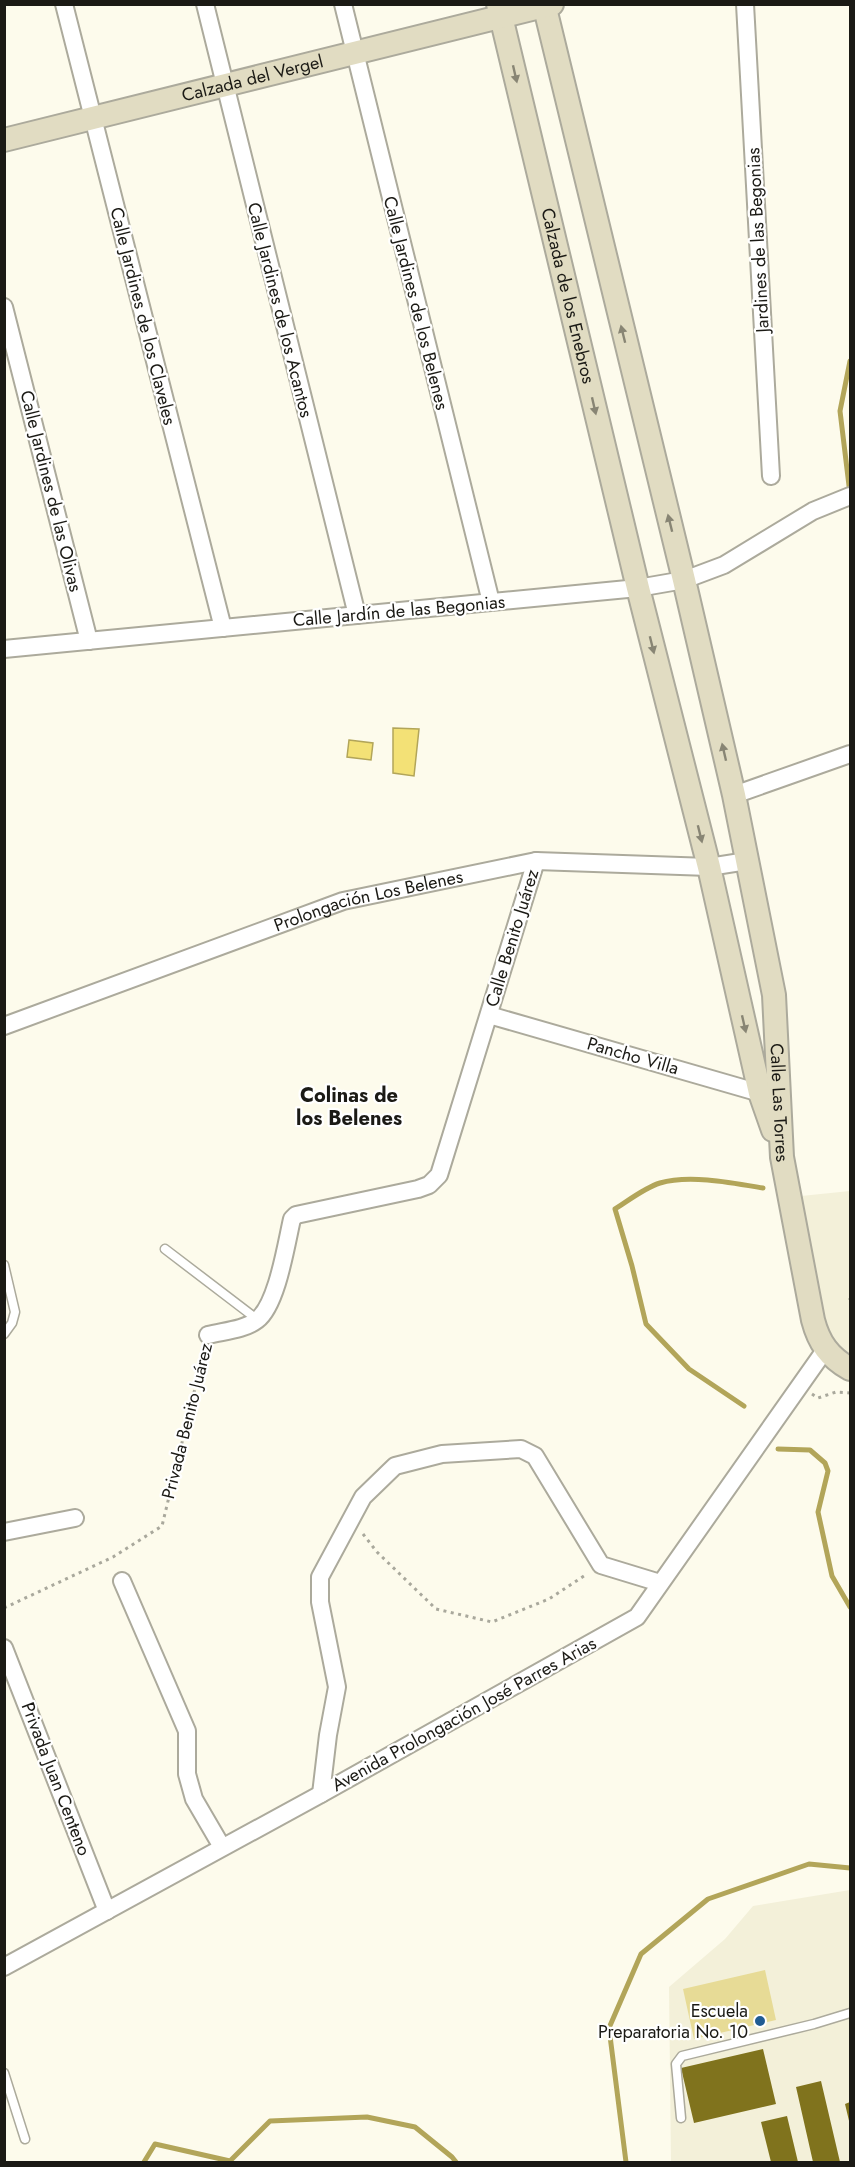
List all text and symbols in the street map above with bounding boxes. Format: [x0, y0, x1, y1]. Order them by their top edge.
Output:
street label: Calzada del Vergel [179, 48, 326, 108]
one-way arrow [510, 65, 520, 83]
street label: Jardines de las Begonias [740, 147, 776, 335]
street label: Calle Jardines de los Belenes [377, 193, 455, 413]
street label: Calle Jardines de los Acantos [241, 200, 319, 420]
street label: Calle Jardines de los Claveles [103, 204, 183, 428]
street label: Calzada de los Enebros [534, 205, 602, 386]
one-way arrow [618, 325, 628, 343]
street label: Calle Jardines de las Olivas [13, 388, 89, 594]
one-way arrow [590, 397, 600, 416]
one-way arrow [664, 514, 674, 532]
street label: Calle Jardín de las Begonias [292, 589, 506, 633]
one-way arrow [648, 636, 658, 654]
one-way arrow [719, 743, 729, 761]
one-way arrow [696, 825, 706, 843]
street label: Prolongación Los Belenes [270, 863, 465, 938]
street label: Calle Benito Juárez [479, 865, 545, 1010]
one-way arrow [740, 1015, 750, 1033]
street label: Pancho Villa [584, 1031, 682, 1081]
street label: Calle Las Torres [763, 1043, 796, 1164]
district label: Colinas de los Belenes [296, 1081, 402, 1133]
street label: Privada Benito Juárez [155, 1340, 219, 1502]
street label: Avenida Prolongación José Parres Arias [327, 1630, 601, 1798]
street label: Privada Juan Centeno [15, 1699, 97, 1860]
place label: Escuela Preparatoria No. 10 [598, 1998, 748, 2045]
marker: Escuela Preparatoria No. 10 [753, 2014, 767, 2028]

